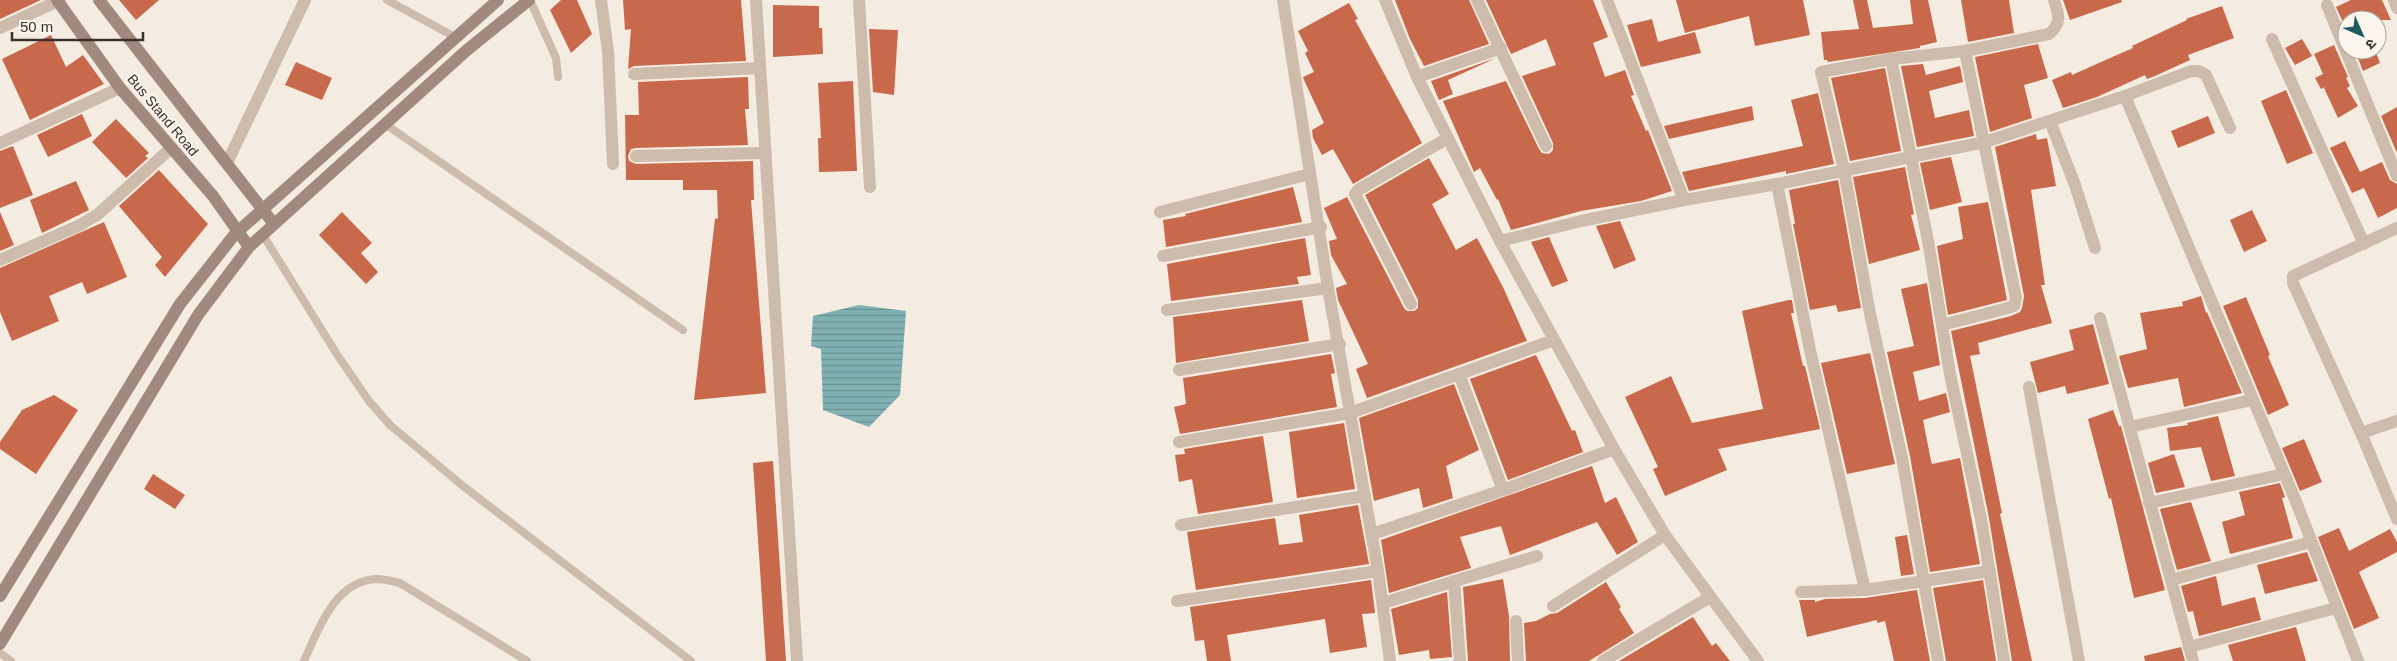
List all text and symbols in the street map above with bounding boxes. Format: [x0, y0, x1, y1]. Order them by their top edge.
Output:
scale bar [12, 10, 144, 42]
north arrow [2337, 10, 2387, 60]
text: 50 m [20, 18, 53, 35]
text: उ [2362, 36, 2380, 53]
street label: Bus Stand Road [124, 71, 202, 159]

